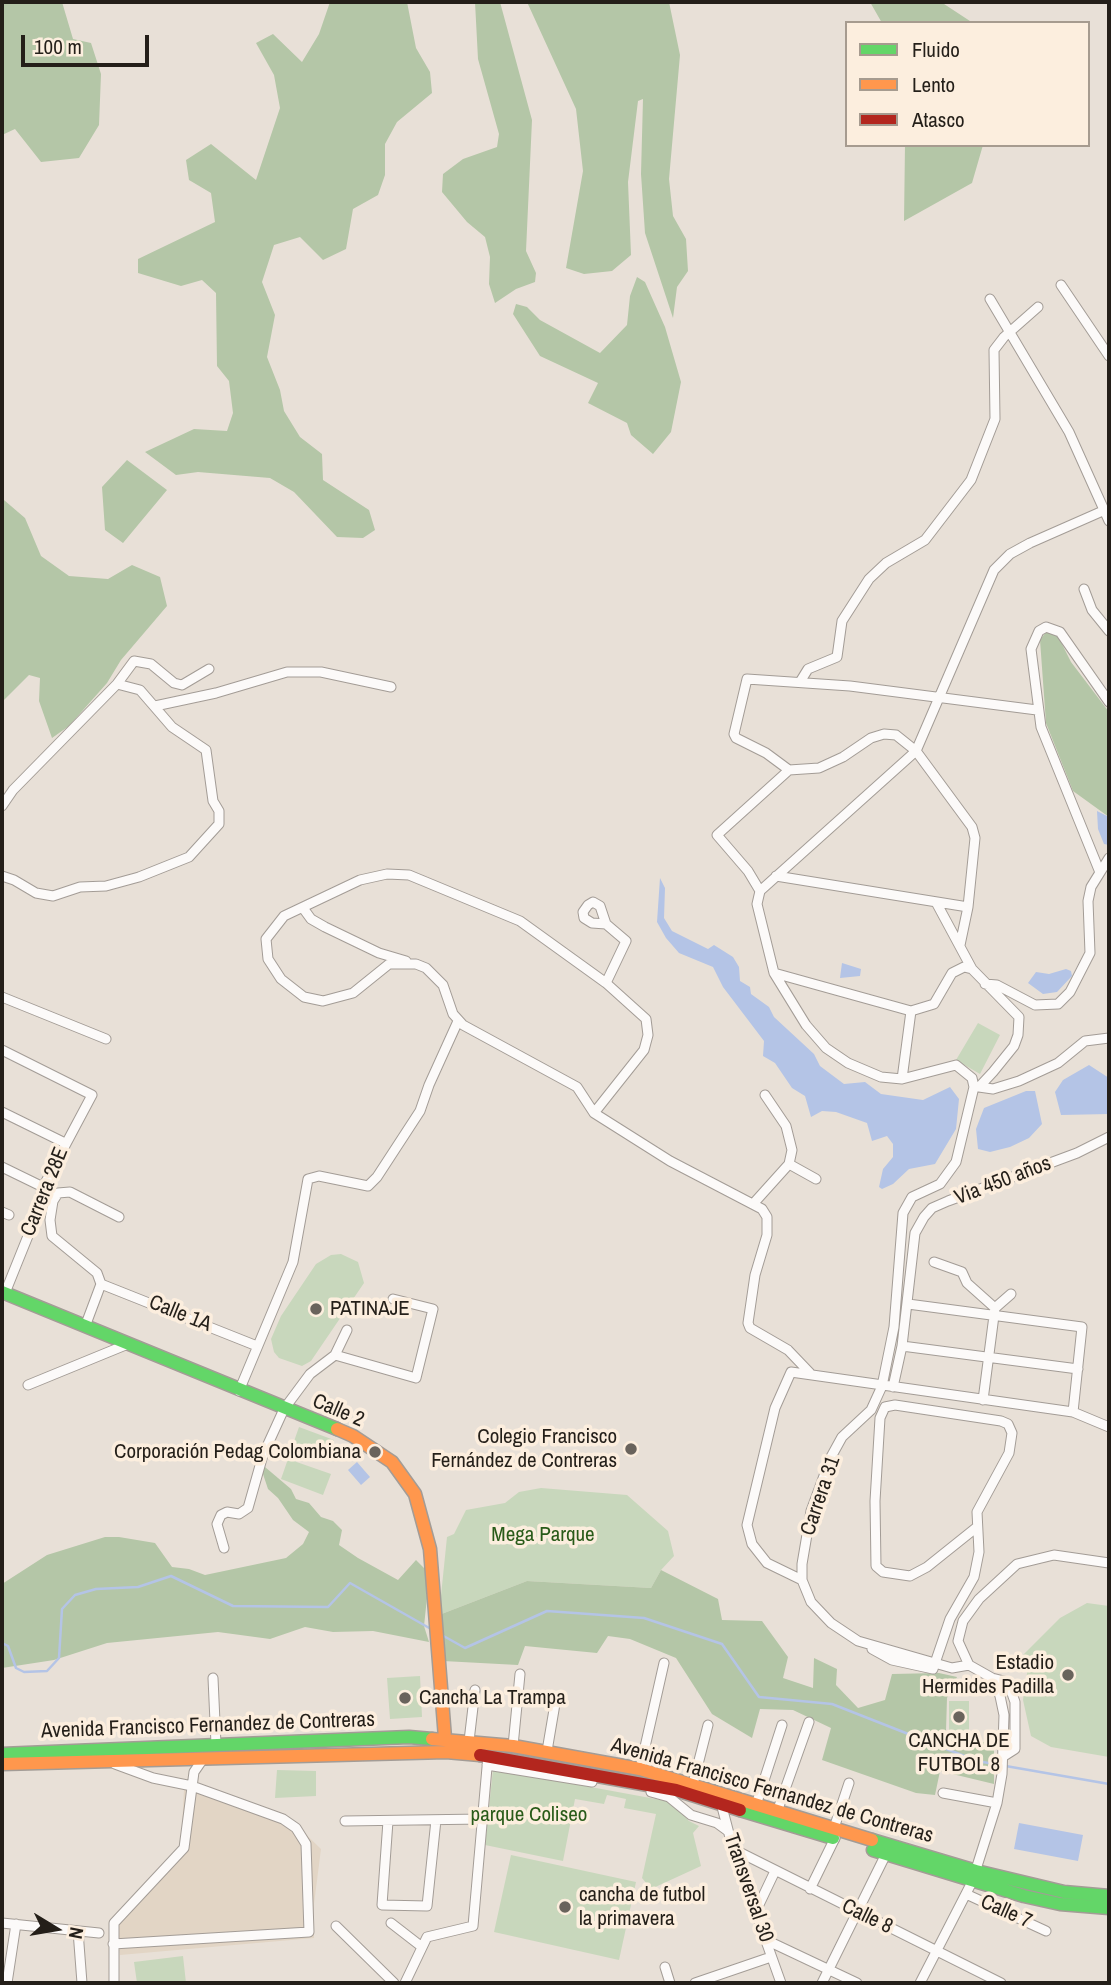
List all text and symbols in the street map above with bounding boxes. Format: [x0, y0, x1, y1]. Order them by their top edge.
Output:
scale bar [24, 21, 152, 65]
legend [845, 21, 1090, 147]
text: 100 m [34, 32, 82, 61]
text: Fluido [912, 35, 960, 64]
text: Lento [912, 70, 955, 99]
text: Atasco [912, 105, 965, 134]
street label: Carrera 28E [16, 1144, 74, 1240]
street label: Via 450 años [951, 1151, 1055, 1211]
street label: Calle 1A [145, 1290, 215, 1338]
place label: PATINAJE [330, 1296, 410, 1322]
marker: PATINAJE [308, 1301, 324, 1317]
street label: Calle 2 [308, 1389, 368, 1433]
place label: Colegio Francisco Fernández de Contreras [431, 1424, 617, 1474]
place label: Corporación Pedag Colombiana [114, 1439, 361, 1465]
marker: Colegio Francisco Fernández de Contreras [623, 1441, 639, 1457]
marker: Corporación Pedag Colombiana [367, 1444, 383, 1460]
street label: Carrera 31 [796, 1453, 846, 1539]
park label: Mega Parque [491, 1522, 595, 1548]
place label: Estadio Hermides Padilla [922, 1650, 1054, 1700]
marker: Estadio Hermides Padilla [1060, 1667, 1076, 1683]
place label: Cancha La Trampa [419, 1685, 566, 1711]
marker: Cancha La Trampa [397, 1690, 413, 1706]
street label: Avenida Francisco Fernandez de Contreras [41, 1708, 375, 1744]
marker: CANCHA DE FUTBOL 8 [951, 1709, 967, 1725]
place label: CANCHA DE FUTBOL 8 [908, 1728, 1010, 1778]
street label: Avenida Francisco Fernandez de Contreras [608, 1733, 936, 1849]
park label: parque Coliseo [471, 1802, 587, 1828]
street label: Transversal 30 [718, 1830, 778, 1946]
place label: cancha de futbol la primavera [579, 1882, 705, 1932]
street label: Calle 7 [976, 1890, 1036, 1934]
north arrow [21, 1894, 91, 1964]
street label: Calle 8 [837, 1894, 897, 1940]
marker: cancha de futbol la primavera [557, 1899, 573, 1915]
text: N [63, 1925, 90, 1941]

